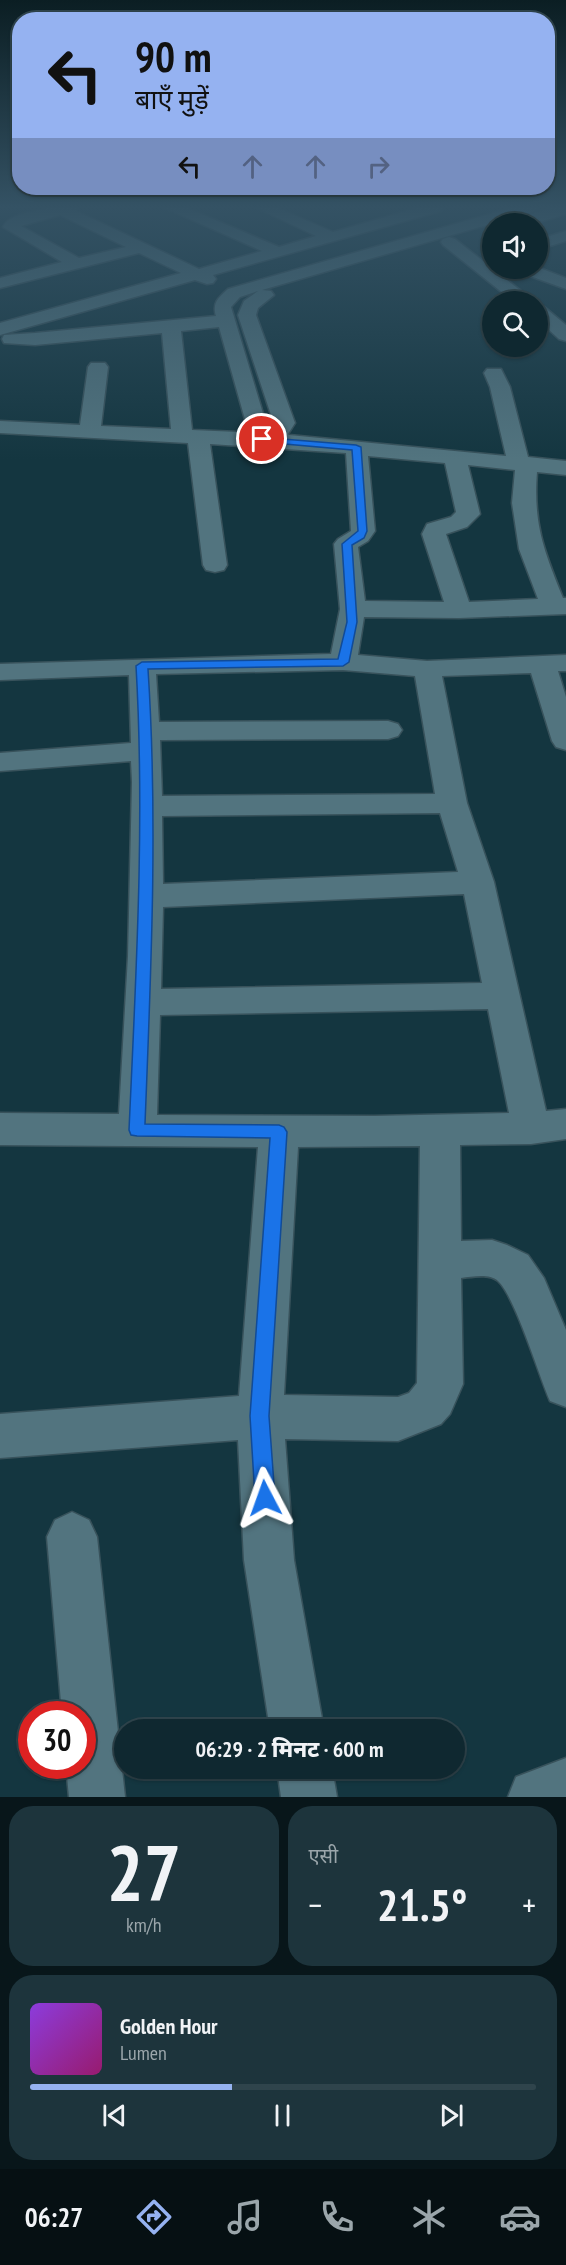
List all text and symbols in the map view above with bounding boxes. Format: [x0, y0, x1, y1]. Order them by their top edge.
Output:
text: 90 m [135, 29, 212, 84]
icon: left [36, 36, 114, 114]
text: बाएँ मुड़ें [135, 82, 209, 116]
icon: left [173, 150, 206, 183]
icon: ahead [236, 150, 269, 183]
icon: ahead [299, 150, 332, 183]
icon: right [362, 150, 395, 183]
map controls [482, 213, 548, 357]
button: sound [482, 213, 548, 279]
button: search [482, 291, 548, 357]
pin [236, 413, 287, 464]
icon: arrive [245, 422, 278, 455]
position arrow [233, 1466, 297, 1530]
speed limit sign: 30 [18, 1701, 96, 1779]
text: 06:29 · 2 मिनट · 600 m [196, 1735, 384, 1763]
text: 27 [106, 1822, 181, 1923]
text: एसी [309, 1843, 338, 1869]
text: 21.5° [377, 1875, 467, 1933]
text: − [309, 1883, 322, 1926]
text: + [522, 1883, 536, 1926]
text: km/h [126, 1912, 161, 1938]
text: Golden Hour [120, 2012, 218, 2040]
text: Lumen [120, 2040, 167, 2066]
icon: previous [98, 2099, 131, 2132]
icon: pause [266, 2099, 299, 2132]
icon: next [435, 2099, 468, 2132]
icon: directions [133, 2196, 175, 2238]
icon: music [224, 2196, 266, 2238]
icon: phone [316, 2196, 358, 2238]
icon: climate [408, 2196, 450, 2238]
icon: car [499, 2196, 541, 2238]
text: 06:27 [25, 2200, 83, 2234]

